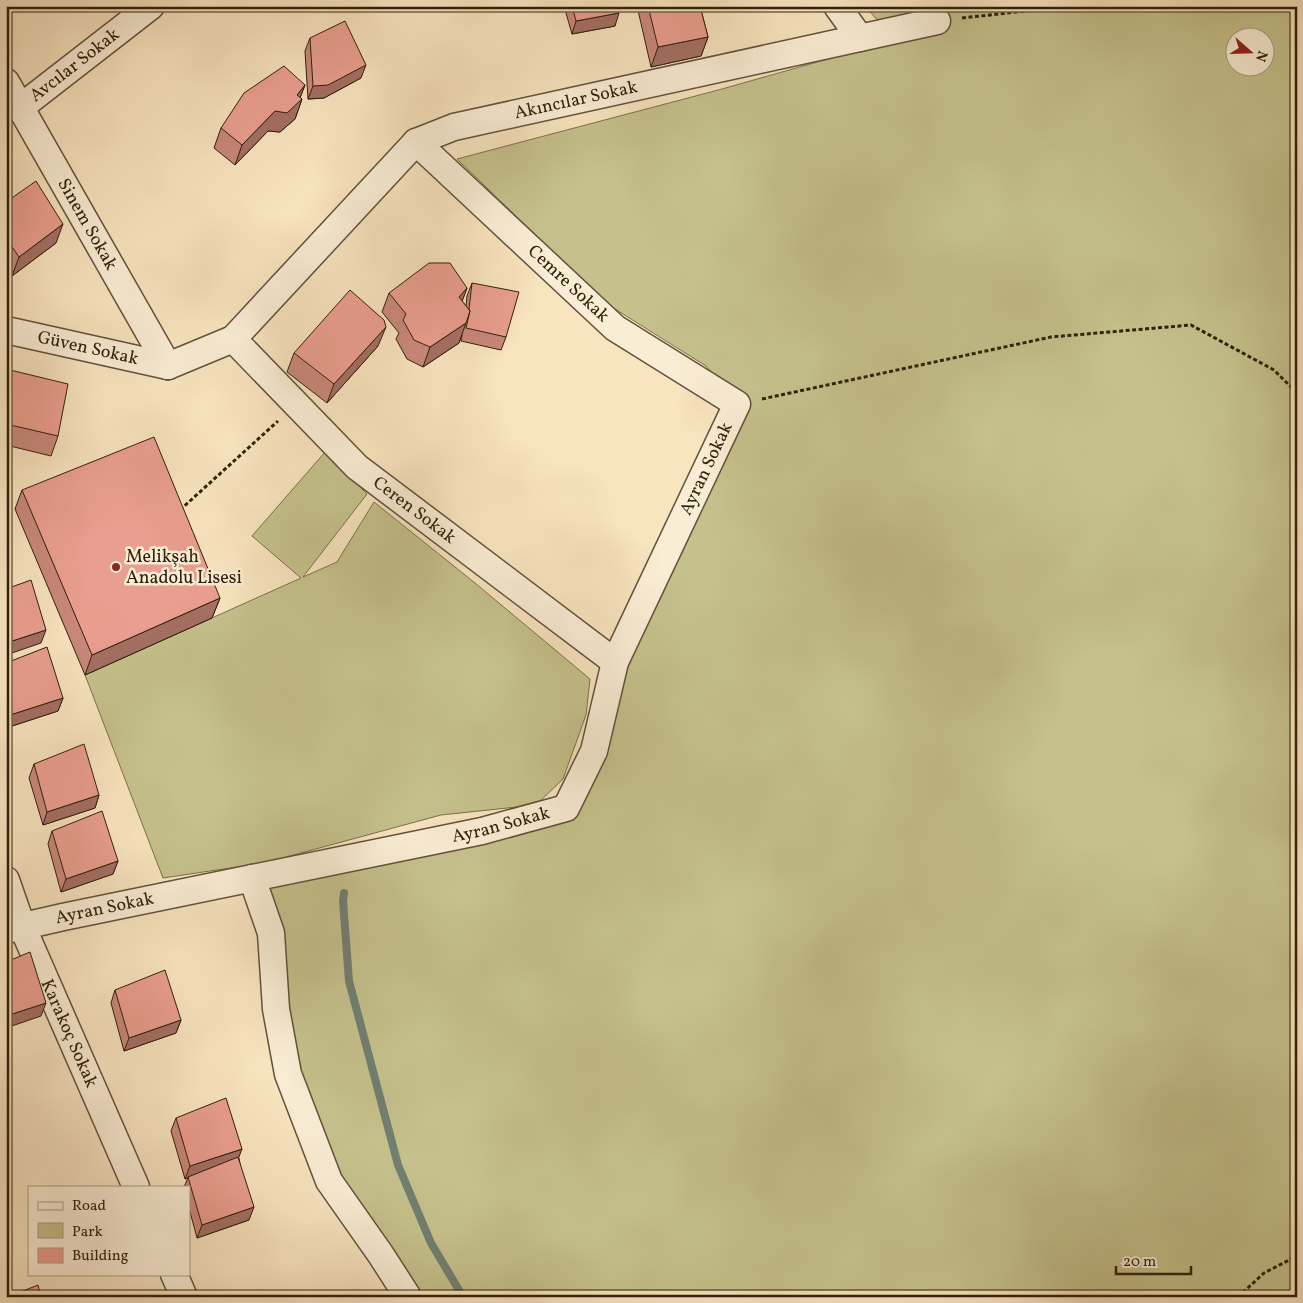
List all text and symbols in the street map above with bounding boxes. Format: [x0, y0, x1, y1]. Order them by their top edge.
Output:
street label: Avcılar Sokak [24, 22, 125, 108]
north arrow [1226, 28, 1276, 78]
text: N [1250, 48, 1271, 64]
street label: Akıncılar Sokak [512, 75, 640, 126]
street label: Sinem Sokak [51, 174, 124, 275]
street label: Cemre Sokak [522, 239, 615, 329]
street label: Güven Sokak [35, 325, 141, 372]
street label: Ayran Sokak [674, 418, 739, 519]
street label: Ceren Sokak [367, 471, 461, 550]
place label: Melikşah Anadolu Lisesi [126, 545, 242, 591]
marker: Melikşah Anadolu Lisesi [110, 561, 122, 573]
street label: Ayran Sokak [450, 800, 553, 849]
street label: Ayran Sokak [53, 886, 156, 931]
street label: Karakoç Sokak [34, 975, 104, 1092]
legend [28, 1186, 190, 1276]
text: Road [72, 1196, 106, 1217]
text: Park [72, 1222, 103, 1243]
scale bar [1116, 1243, 1190, 1275]
text: Building [72, 1246, 129, 1267]
text: 20 m [1123, 1252, 1156, 1273]

